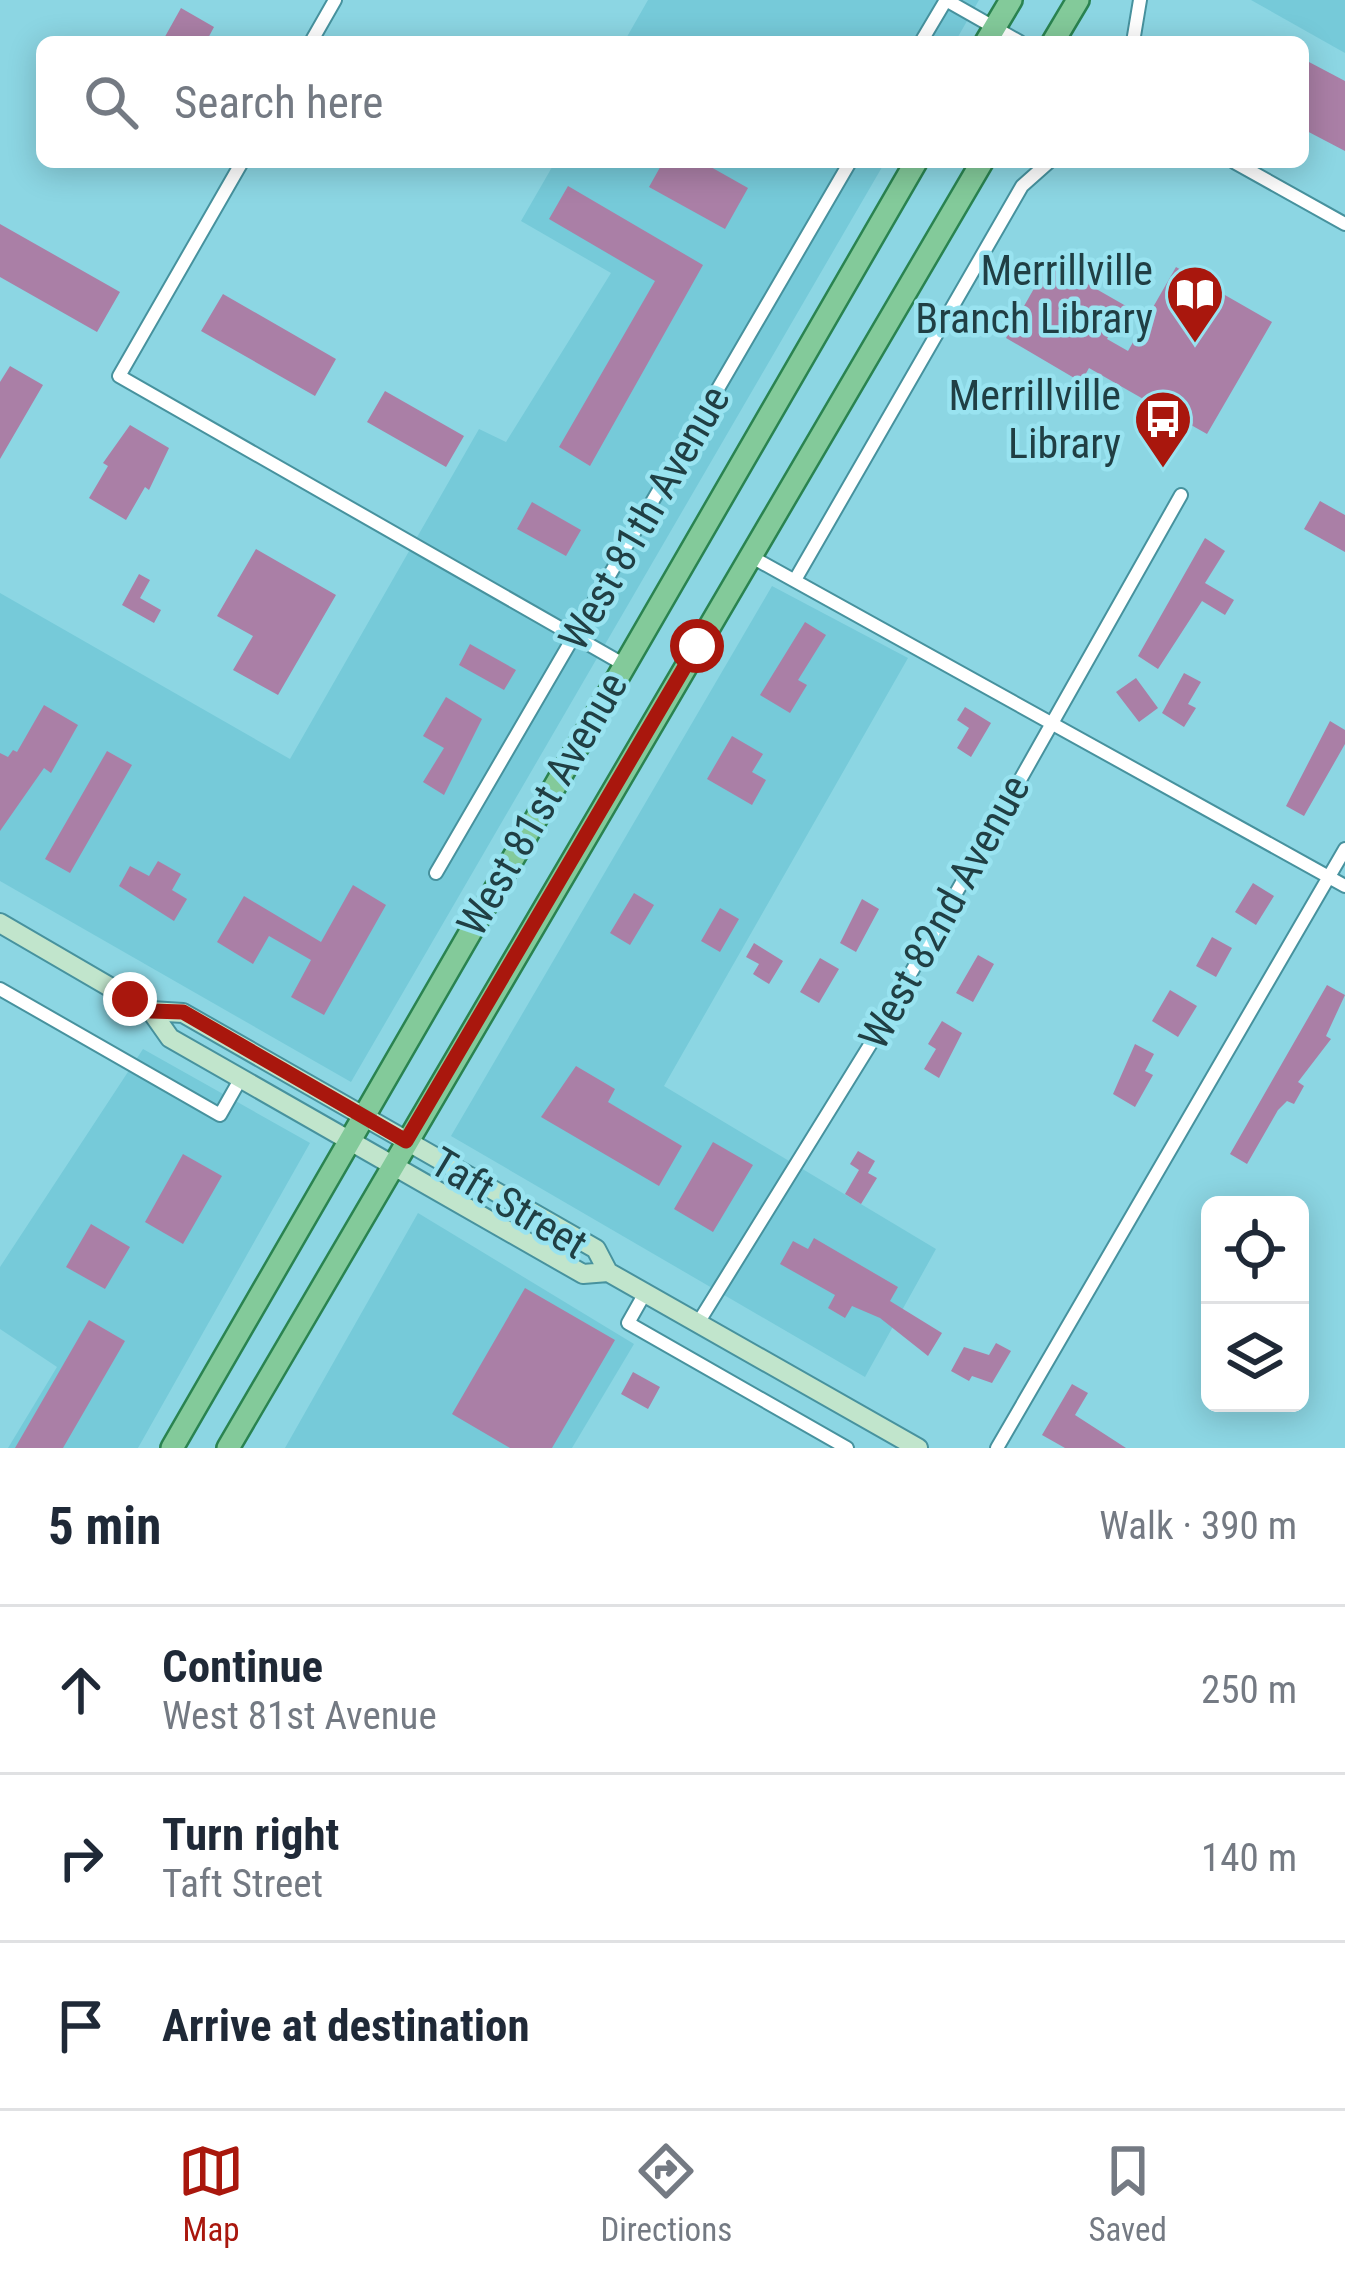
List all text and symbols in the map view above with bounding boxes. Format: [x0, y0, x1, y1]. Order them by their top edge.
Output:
search box [36, 36, 1309, 168]
icon: search [78, 69, 144, 135]
text: Search here [174, 76, 383, 129]
place label: Merrillville Branch Library [915, 246, 1153, 343]
library icon: Merrillville Branch Library [1164, 263, 1226, 345]
place label: Merrillville Library [949, 371, 1121, 468]
street label: West 81th Avenue [549, 377, 739, 659]
bus stop icon: Merrillville Library [1132, 388, 1194, 470]
route start [670, 619, 724, 673]
street label: West 81st Avenue [447, 664, 637, 944]
street label: West 82nd Avenue [849, 767, 1039, 1057]
route end [103, 972, 157, 1026]
street label: Taft Street [422, 1137, 596, 1269]
map controls [1201, 1196, 1309, 1412]
button: locate [1201, 1196, 1309, 1304]
button: layers [1201, 1304, 1309, 1412]
text: 5 min [48, 1497, 161, 1556]
text: Walk · 390 m [1099, 1503, 1297, 1549]
text: Continue [162, 1640, 323, 1693]
icon: ahead [48, 1657, 114, 1723]
text: 250 m [1201, 1667, 1297, 1713]
text: West 81st Avenue [162, 1693, 437, 1739]
text: Turn right [162, 1808, 339, 1861]
icon: right [48, 1825, 114, 1891]
text: 140 m [1201, 1835, 1297, 1881]
text: Taft Street [162, 1861, 323, 1907]
icon: arrive [48, 1993, 114, 2059]
text: Arrive at destination [162, 1999, 530, 2052]
tab: Map [178, 2138, 244, 2249]
tab: Directions [600, 2138, 732, 2249]
tab: Saved [1088, 2138, 1167, 2249]

